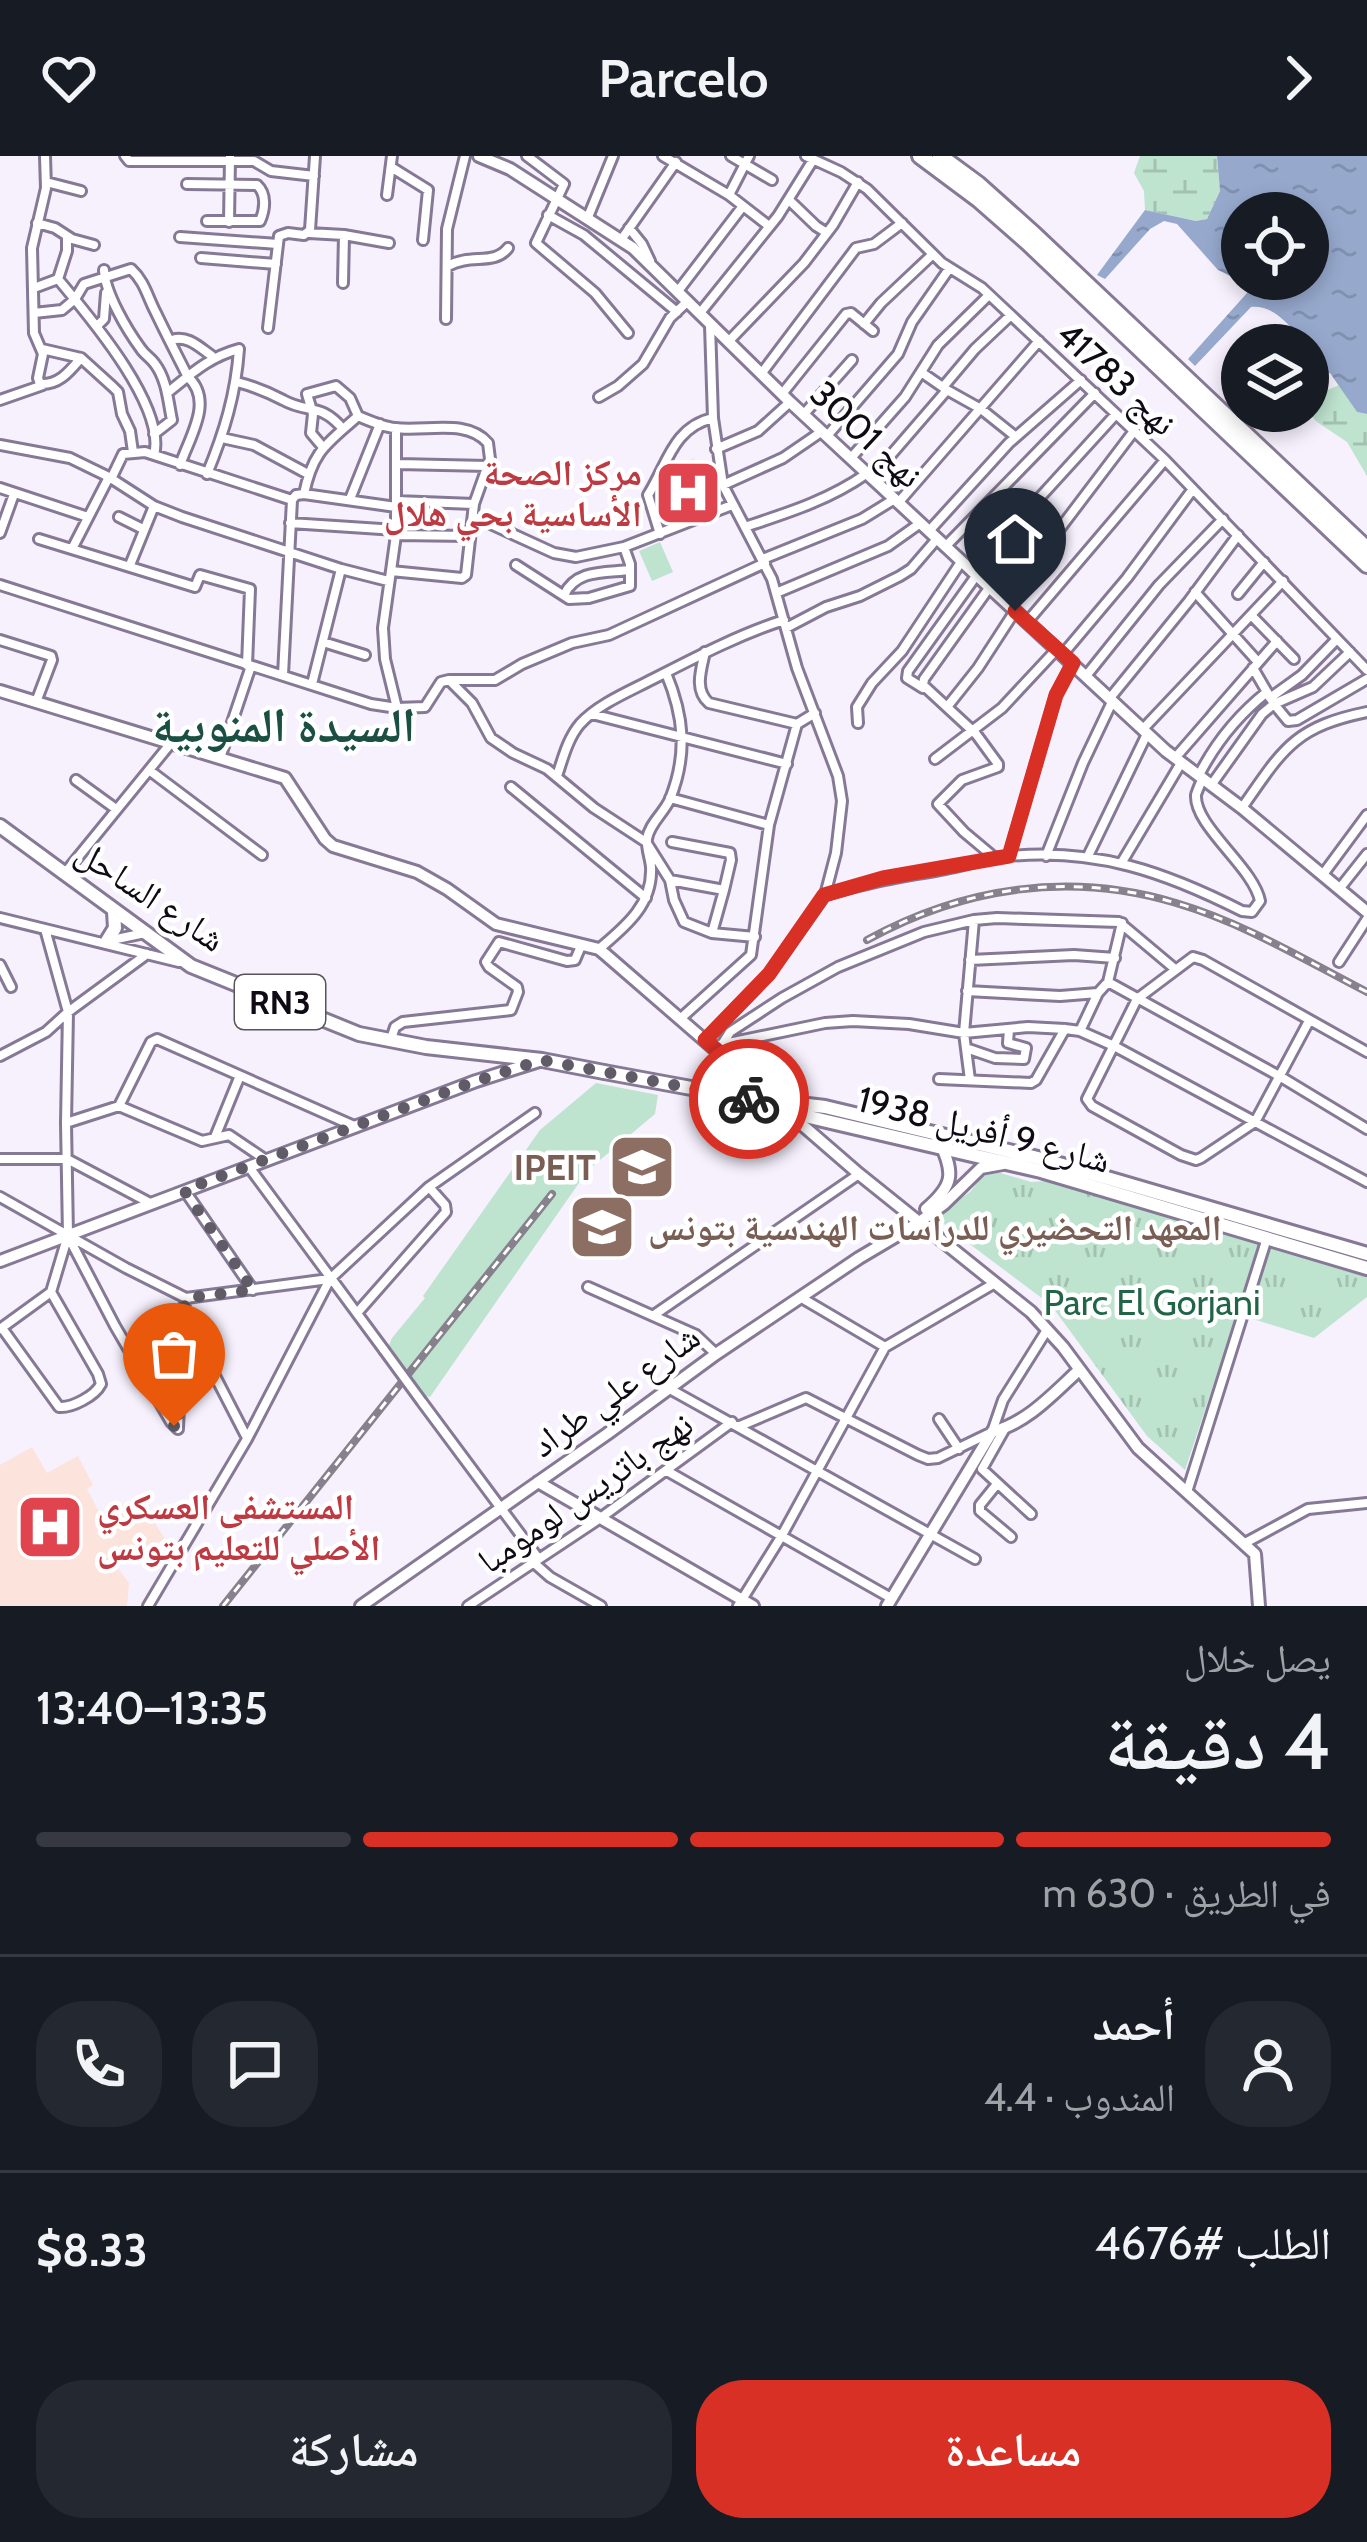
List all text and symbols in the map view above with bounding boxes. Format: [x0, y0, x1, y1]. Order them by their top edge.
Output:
icon: heart [36, 45, 102, 111]
text: Parcelo [598, 45, 769, 111]
icon: forward [1265, 45, 1331, 111]
map controls [1221, 192, 1329, 432]
button: locate [1221, 192, 1329, 300]
street label: نهج 41783 [1047, 312, 1186, 445]
button: layers [1221, 324, 1329, 432]
street label: نهج 3001 [801, 371, 932, 498]
place label: مركز الصحة الأساسية بحي هلال [384, 450, 642, 542]
hospital icon: مركز الصحة الأساسية بحي هلال [653, 458, 723, 528]
pin [964, 488, 1066, 611]
icon: home [982, 506, 1048, 572]
district label: السيدة المنوبية [152, 696, 416, 754]
street label: شارع الساحل [68, 829, 234, 962]
road number: RN3 [235, 975, 325, 1029]
courier [689, 1039, 809, 1159]
icon: bike [716, 1066, 782, 1132]
street label: شارع 9 أفريل 1938 [853, 1076, 1115, 1183]
school or university icon: IPEIT [607, 1132, 677, 1202]
place label: IPEIT [514, 1145, 596, 1189]
school or university icon: المعهد التحضيري للدراسات الهندسية بتونس [567, 1192, 637, 1262]
place label: المعهد التحضيري للدراسات الهندسية بتونس [648, 1205, 1222, 1256]
park label: Parc El Gorjani [1043, 1280, 1261, 1324]
pin [123, 1303, 225, 1426]
street label: شارع علي طراد [522, 1314, 712, 1472]
icon: bag [141, 1321, 207, 1387]
street label: نهج باتريس لومومبا [469, 1402, 702, 1583]
place label: المستشفى العسكري الأصلي للتعليم بتونس [97, 1484, 381, 1576]
hospital icon: المستشفى العسكري الأصلي للتعليم بتونس [15, 1492, 85, 1562]
text: يصل خلال [1184, 1634, 1331, 1682]
text: 13:35–13:40 [36, 1681, 268, 1735]
text: 4 دقيقة [1104, 1694, 1331, 1789]
text: في الطريق · 630 m [1042, 1869, 1331, 1917]
text: أحمد [1093, 1997, 1175, 2051]
button: phone [36, 2001, 162, 2127]
button: chat [192, 2001, 318, 2127]
button: person [1205, 2001, 1331, 2127]
text: المندوب · 4.4 [984, 2073, 1175, 2121]
text: الطلب #4676 [1095, 2216, 1331, 2270]
text: $8.33 [36, 2223, 148, 2277]
button: مشاركة [36, 2380, 672, 2518]
button: مساعدة [696, 2380, 1331, 2518]

